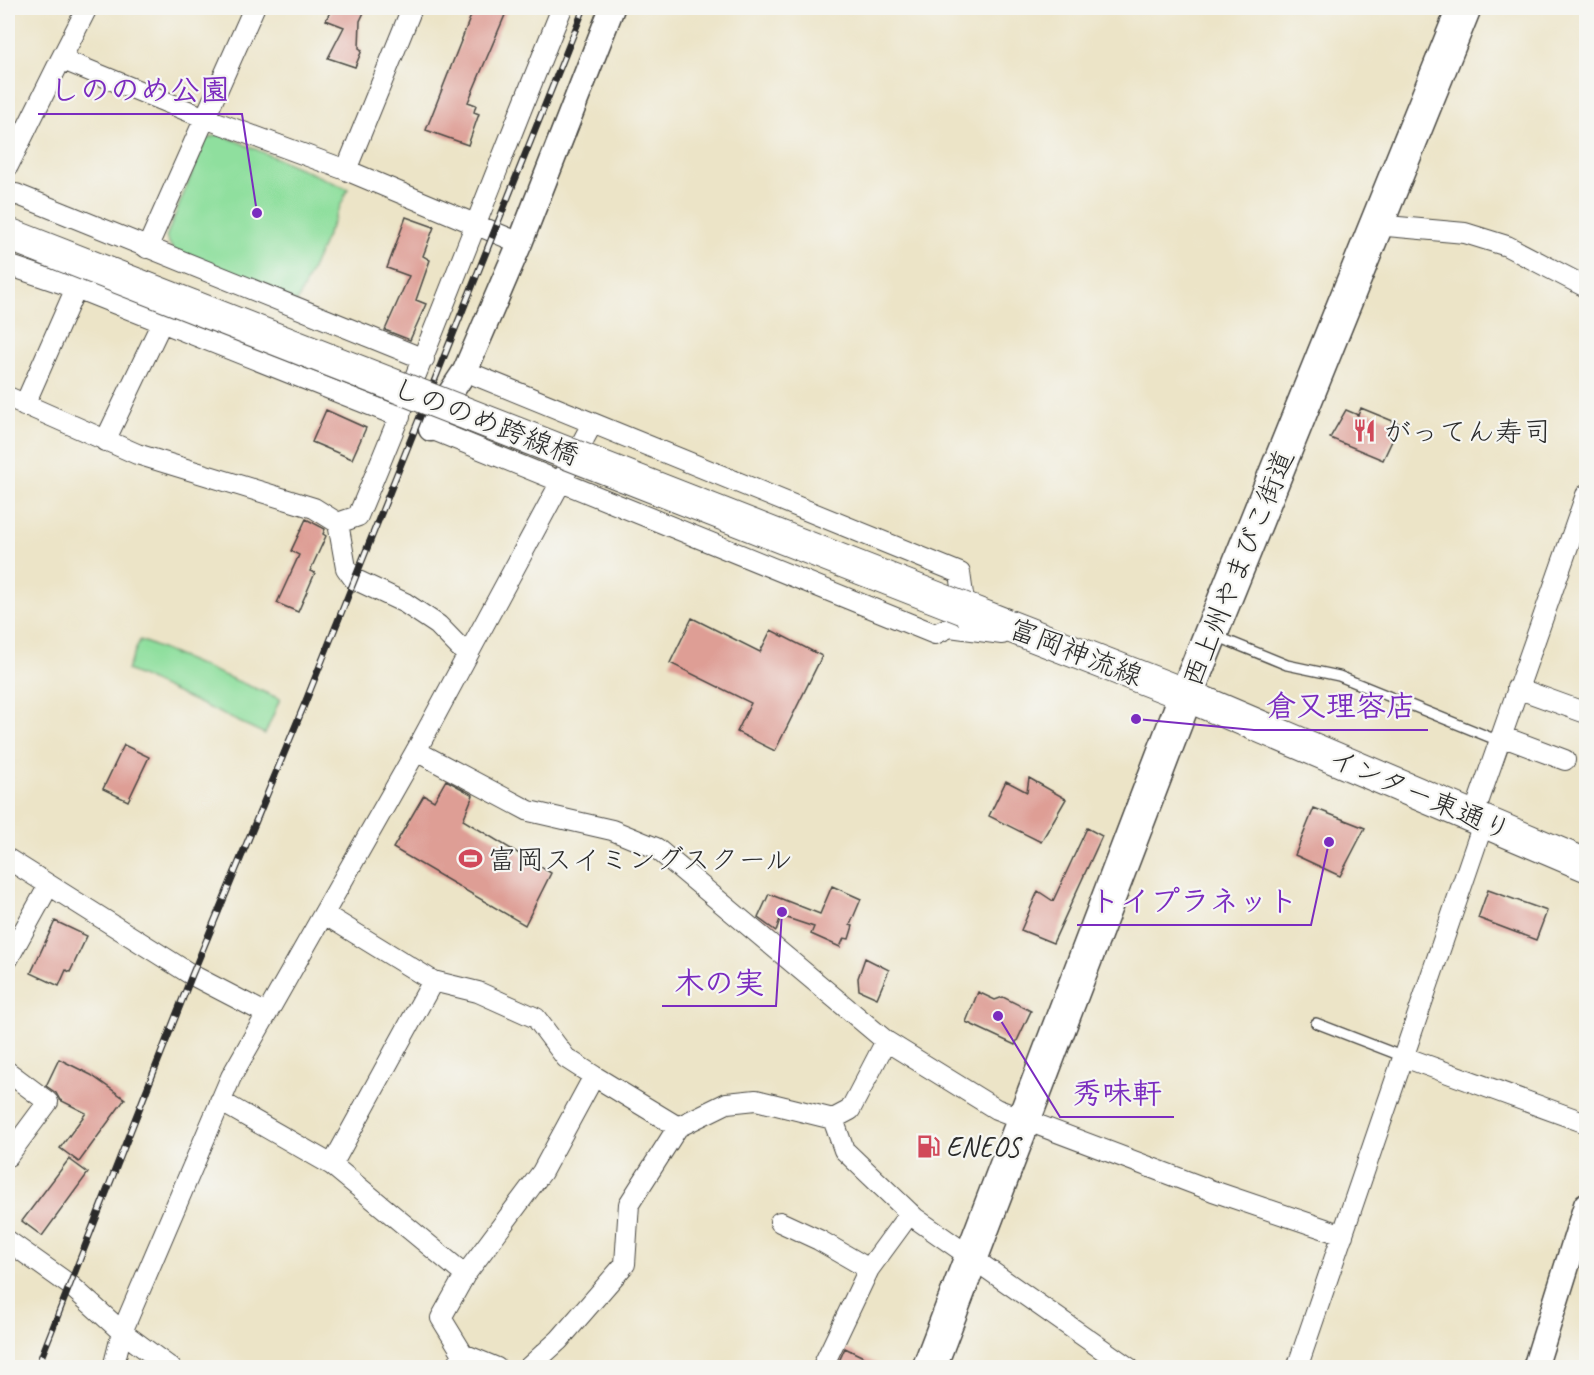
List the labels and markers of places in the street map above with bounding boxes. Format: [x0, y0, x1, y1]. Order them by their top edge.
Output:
callout: しののめ公園 [38, 66, 242, 114]
place label: がってん寿司 [1383, 414, 1551, 449]
restaurant icon: がってん寿司 [1352, 418, 1378, 444]
callout: 倉又理容店 [1254, 682, 1428, 730]
place label: 富岡スイミングスクール [488, 842, 793, 877]
sports icon: 富岡スイミングスクール [457, 846, 483, 872]
callout: トイプラネット [1077, 877, 1311, 925]
callout: 木の実 [662, 958, 776, 1006]
callout: 秀味軒 [1060, 1069, 1174, 1117]
place label: ENEOS [946, 1129, 1023, 1164]
fuel station icon: ENEOS [915, 1133, 941, 1159]

